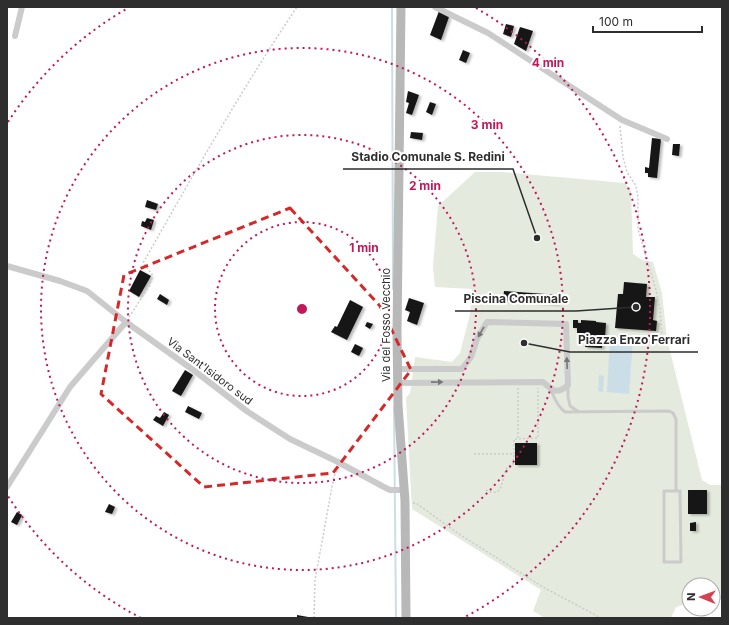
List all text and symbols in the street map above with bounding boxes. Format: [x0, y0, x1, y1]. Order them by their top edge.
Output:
scale bar [593, 8, 702, 34]
text: 100 m [599, 14, 633, 29]
text: 4 min [532, 55, 564, 70]
text: 3 min [471, 117, 503, 132]
callout: Stadio Comunale S. Redini [343, 145, 513, 169]
text: Stadio Comunale S. Redini [351, 149, 505, 164]
text: 2 min [409, 178, 441, 193]
text: 1 min [349, 240, 379, 255]
street label: Via del Fosso Vecchio [379, 268, 393, 382]
callout: Piscina Comunale [455, 287, 576, 311]
text: Piscina Comunale [464, 291, 568, 306]
centre of rings [295, 302, 309, 316]
one-way arrow [478, 326, 485, 338]
callout: Piazza Enzo Ferrari [570, 328, 698, 352]
text: Piazza Enzo Ferrari [578, 332, 690, 347]
street label: Via Sant'Isidoro sud [164, 334, 256, 408]
one-way arrow [564, 357, 571, 369]
one-way arrow [431, 379, 444, 385]
north arrow [681, 577, 721, 617]
text: N [684, 593, 698, 601]

